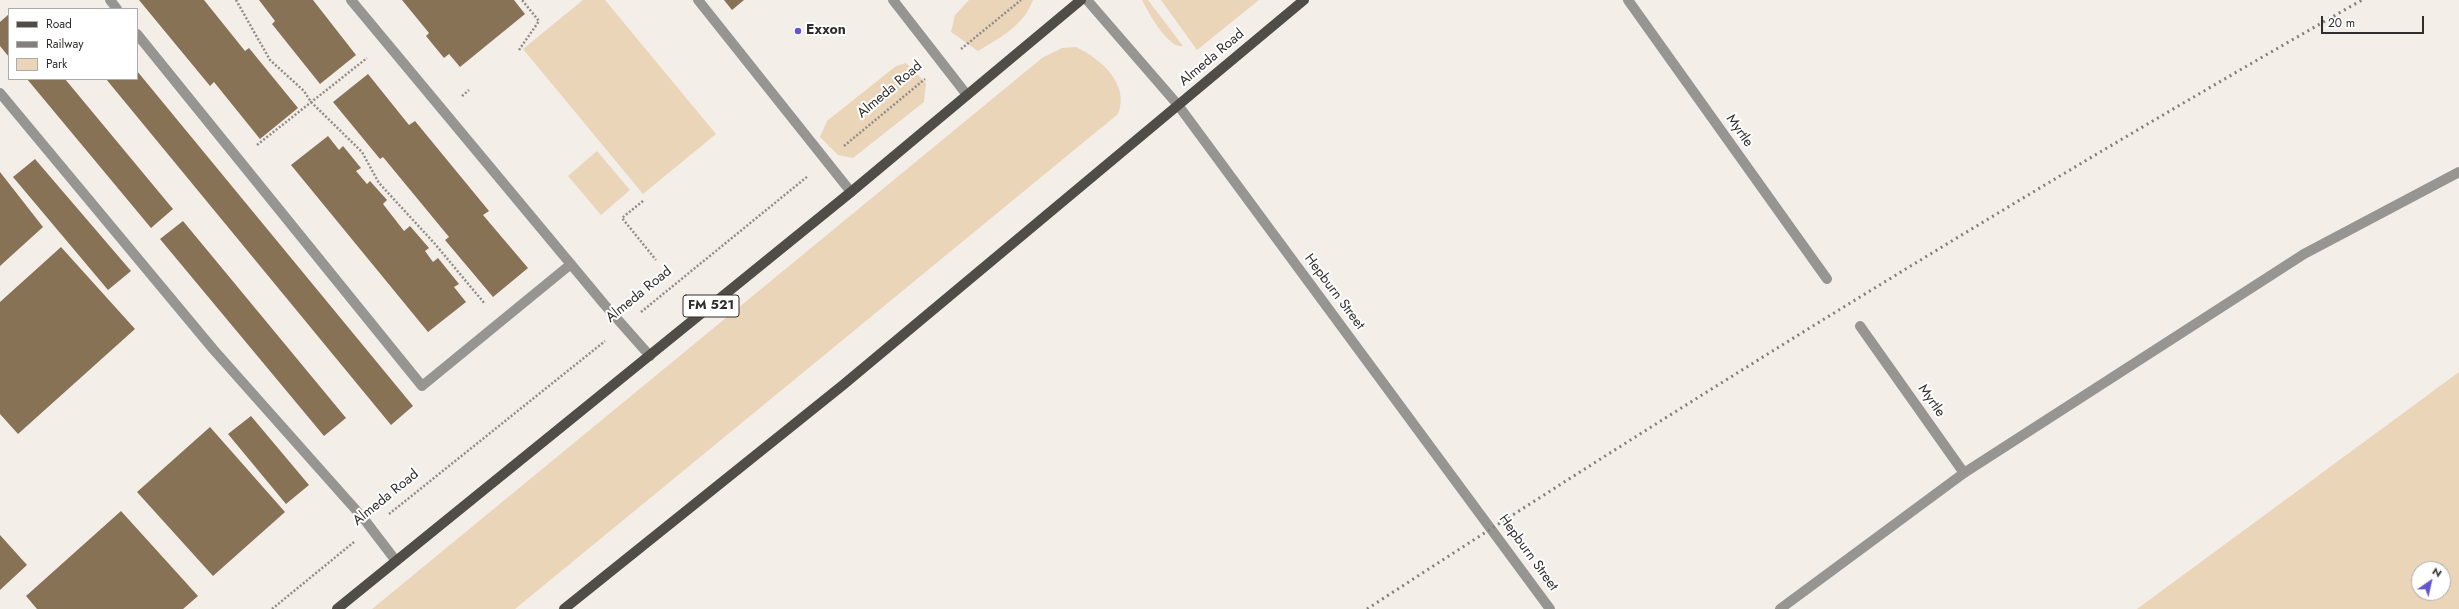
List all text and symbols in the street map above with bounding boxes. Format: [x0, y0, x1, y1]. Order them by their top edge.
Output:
legend [8, 8, 138, 80]
scale bar [2323, 8, 2426, 34]
text: 20 m [2328, 14, 2355, 32]
text: Road [46, 15, 72, 33]
place label: Exxon [806, 23, 846, 39]
marker: Exxon [793, 26, 803, 36]
street label: Almeda Road [1176, 26, 1248, 90]
text: Railway [46, 35, 84, 53]
text: Park [46, 55, 67, 73]
street label: Almeda Road [854, 58, 926, 122]
street label: Myrtle [1722, 111, 1756, 151]
street label: Hepburn Street [1300, 251, 1368, 333]
street label: Almeda Road [603, 263, 675, 327]
road number: FM 521 [683, 295, 739, 317]
street label: Myrtle [1914, 381, 1948, 421]
street label: Almeda Road [350, 466, 422, 530]
street label: Hepburn Street [1495, 512, 1561, 594]
north arrow [2411, 561, 2451, 601]
text: N [2429, 563, 2445, 581]

